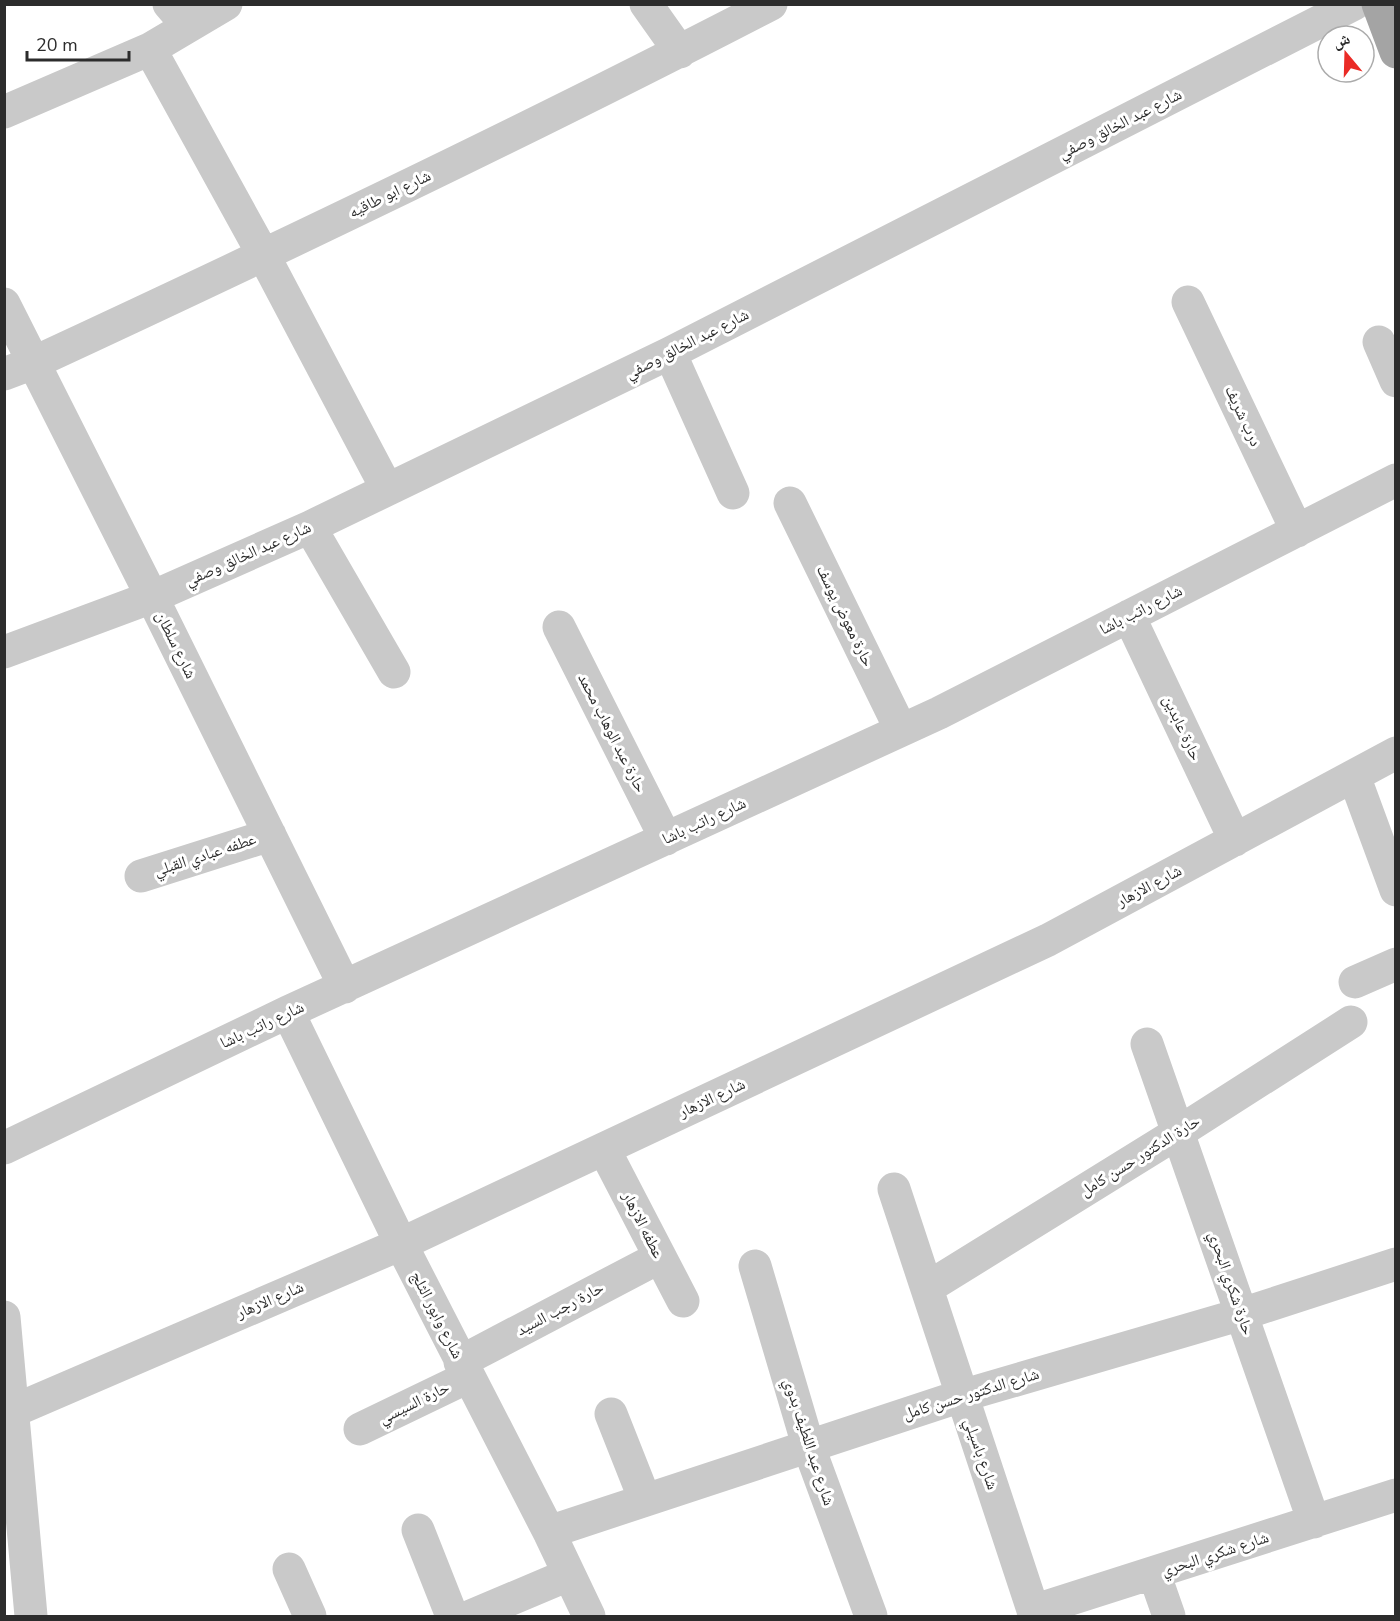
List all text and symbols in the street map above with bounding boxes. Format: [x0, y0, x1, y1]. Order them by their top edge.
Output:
scale bar [27, 24, 129, 62]
north arrow [1316, 24, 1376, 84]
text: ش [1330, 28, 1353, 54]
text: 20 m [36, 33, 78, 57]
street label: شارع عبد الخالق وصفي [1054, 83, 1186, 166]
street label: شارع ابو طاقيه [345, 165, 435, 223]
street label: شارع عبد الخالق وصفي [621, 303, 753, 386]
street label: درب شريف [1219, 382, 1267, 450]
street label: شارع عبد الخالق وصفي [181, 516, 315, 593]
street label: حارة معوض يوسف [811, 561, 879, 671]
street label: شارع راتب باشا [1096, 580, 1186, 640]
street label: شارع سلطان [150, 608, 202, 682]
street label: حارة عبد الوهاب محمد [572, 670, 652, 796]
street label: حارة عابدين [1157, 692, 1207, 764]
street label: شارع راتب باشا [658, 792, 750, 850]
street label: عطفه عبادي القبلي [151, 828, 259, 883]
street label: شارع الازهار [1112, 860, 1186, 913]
street label: شارع راتب باشا [216, 996, 308, 1054]
street label: شارع الازهار [674, 1073, 749, 1123]
street label: حارة الدكتور حسن كامل [1076, 1110, 1204, 1202]
street label: عطفه الازهار [616, 1187, 669, 1262]
street label: حارة شكري البحري [1202, 1228, 1259, 1338]
street label: شارع وابور الثلج [406, 1267, 468, 1363]
street label: شارع الازهار [232, 1276, 307, 1324]
street label: حارة رجب السيد [513, 1277, 607, 1341]
street label: شارع الدكتور حسن كامل [900, 1363, 1042, 1425]
street label: حارة السيسي [375, 1376, 454, 1431]
street label: شارع عبد اللطيف بدوي [777, 1376, 840, 1509]
street label: شارع باسيلي [958, 1415, 1003, 1493]
street label: شارع شكري البحري [1158, 1526, 1272, 1583]

